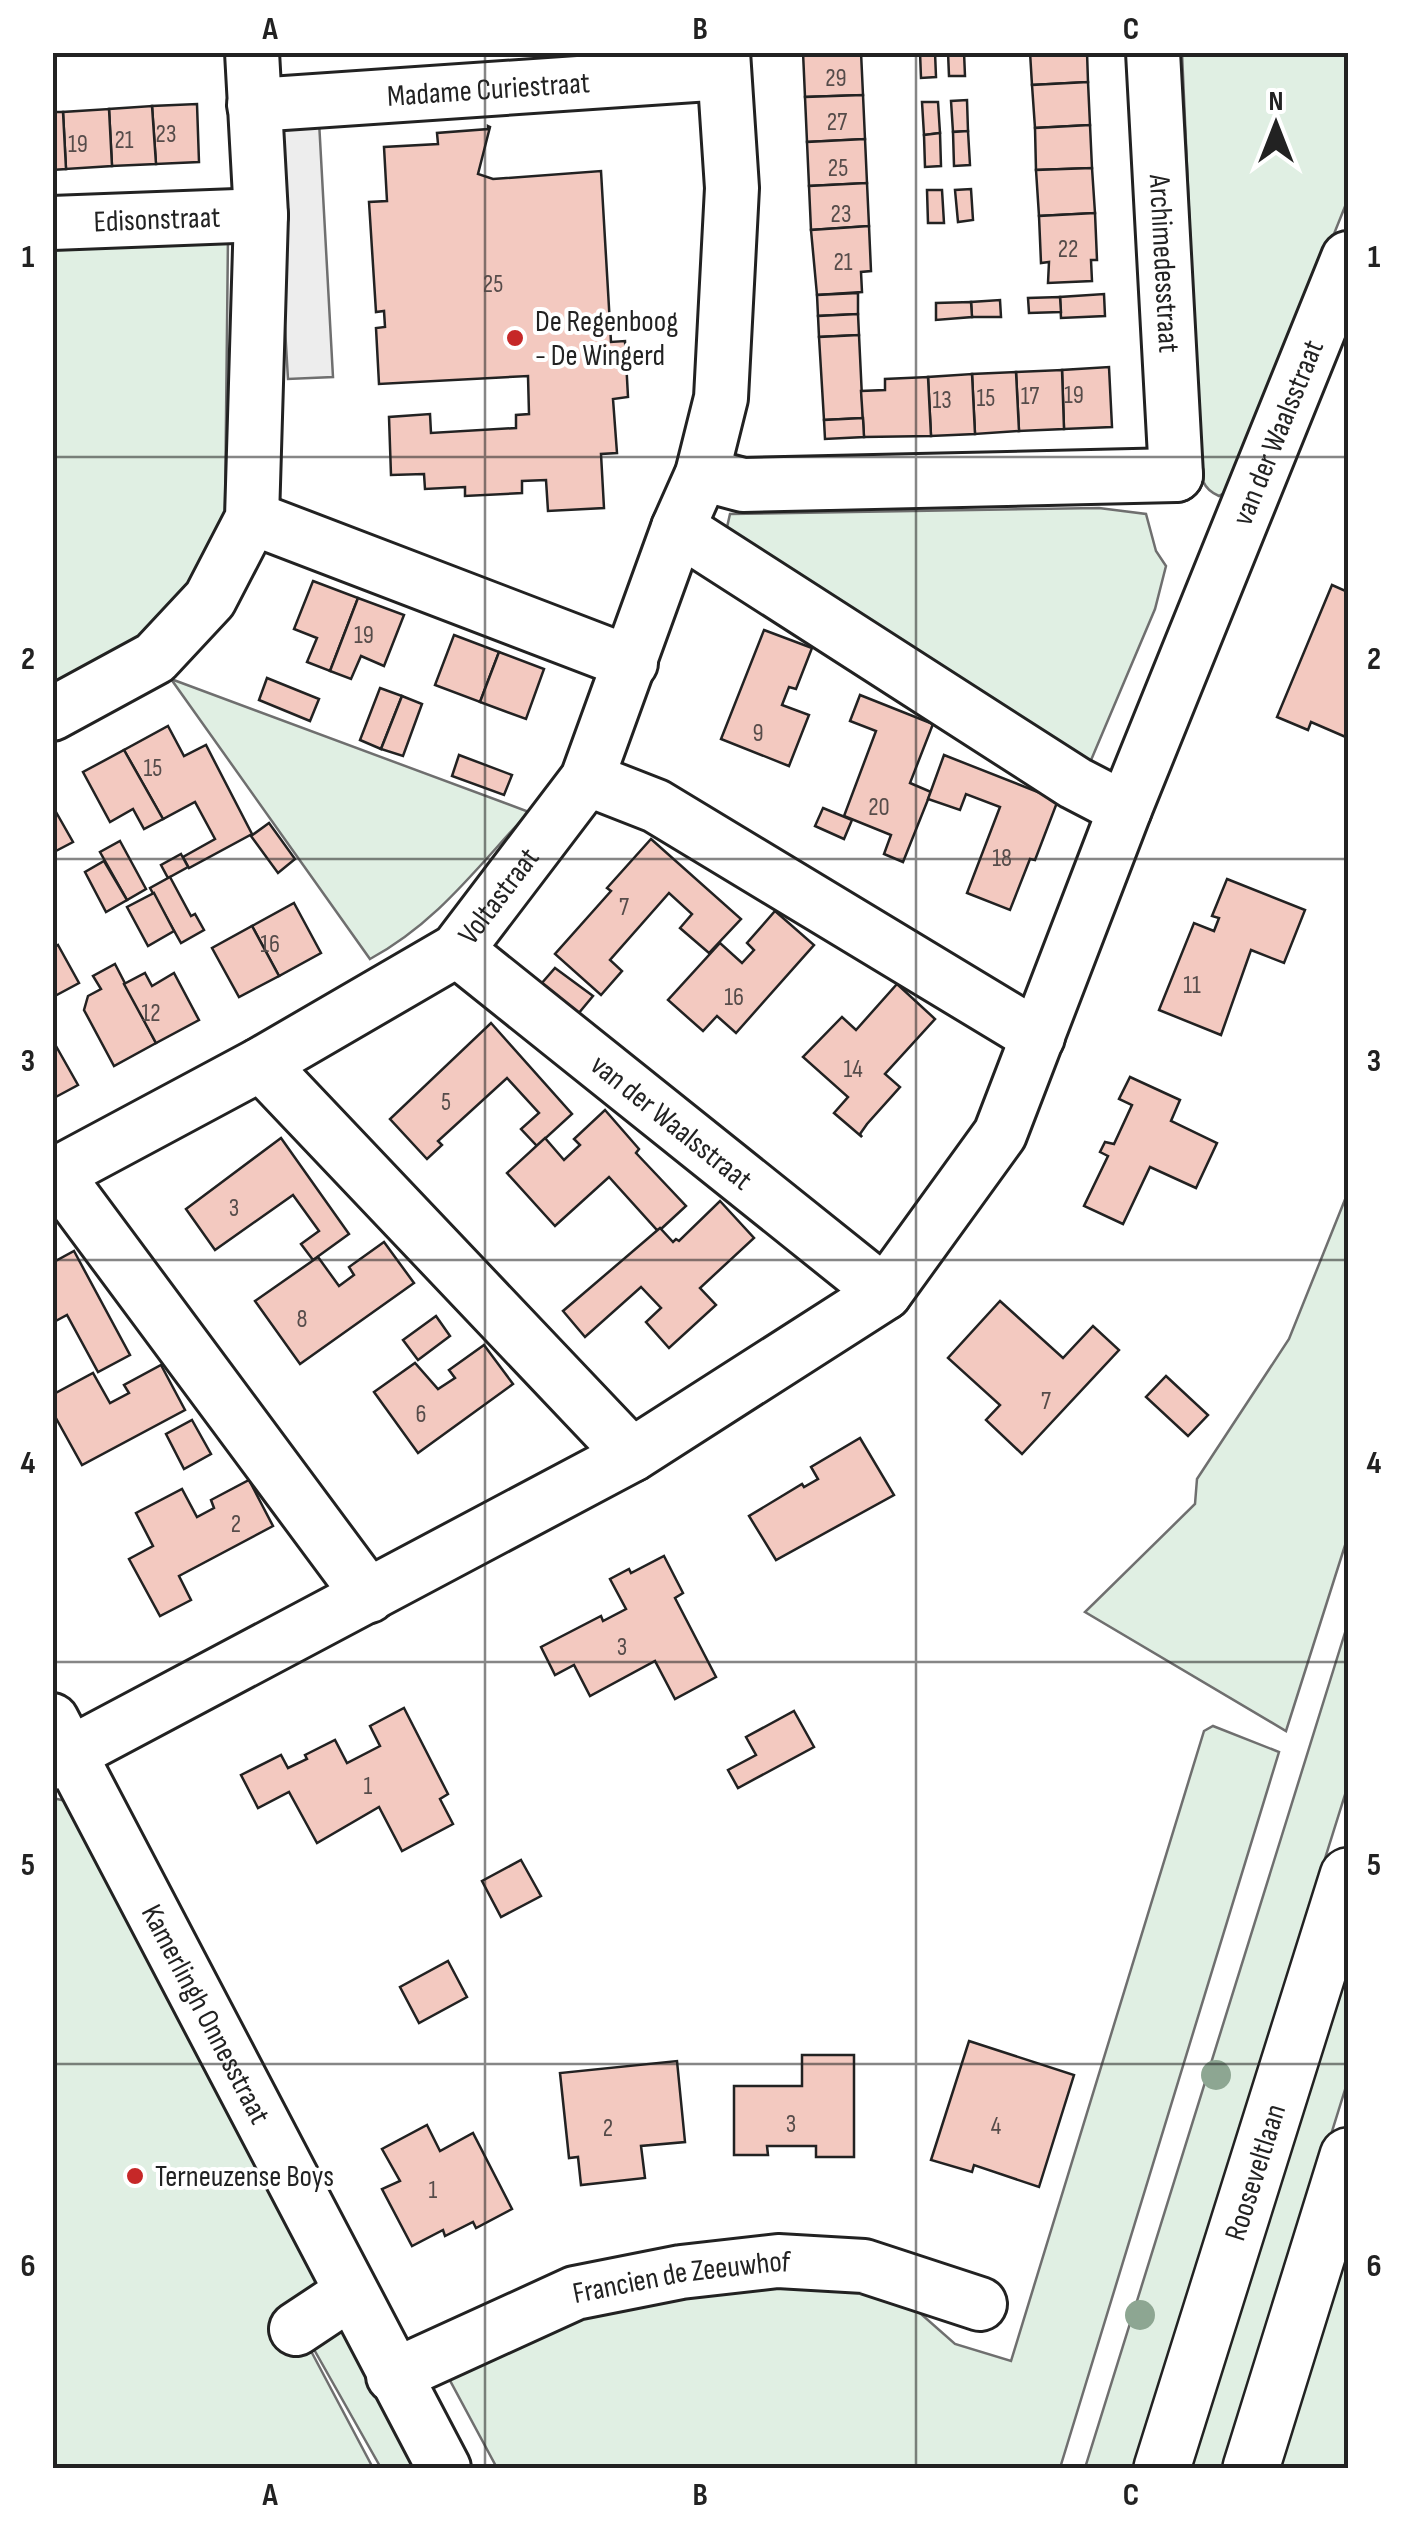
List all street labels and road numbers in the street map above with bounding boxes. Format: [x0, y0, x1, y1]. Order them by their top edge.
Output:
street label: Madame Curiestraat [386, 65, 591, 115]
street label: Archimedesstraat [1141, 173, 1186, 354]
street label: Edisonstraat [93, 200, 221, 240]
street label: van der Waalsstraat [1225, 335, 1332, 531]
street label: Voltastraat [451, 841, 547, 952]
street label: van der Waalsstraat [583, 1047, 759, 1198]
street label: Kamerlingh Onnesstraat [133, 1899, 277, 2130]
street label: Rooseveltlaan [1218, 2100, 1294, 2245]
street label: Francien de Zeeuwhof [570, 2244, 791, 2312]

